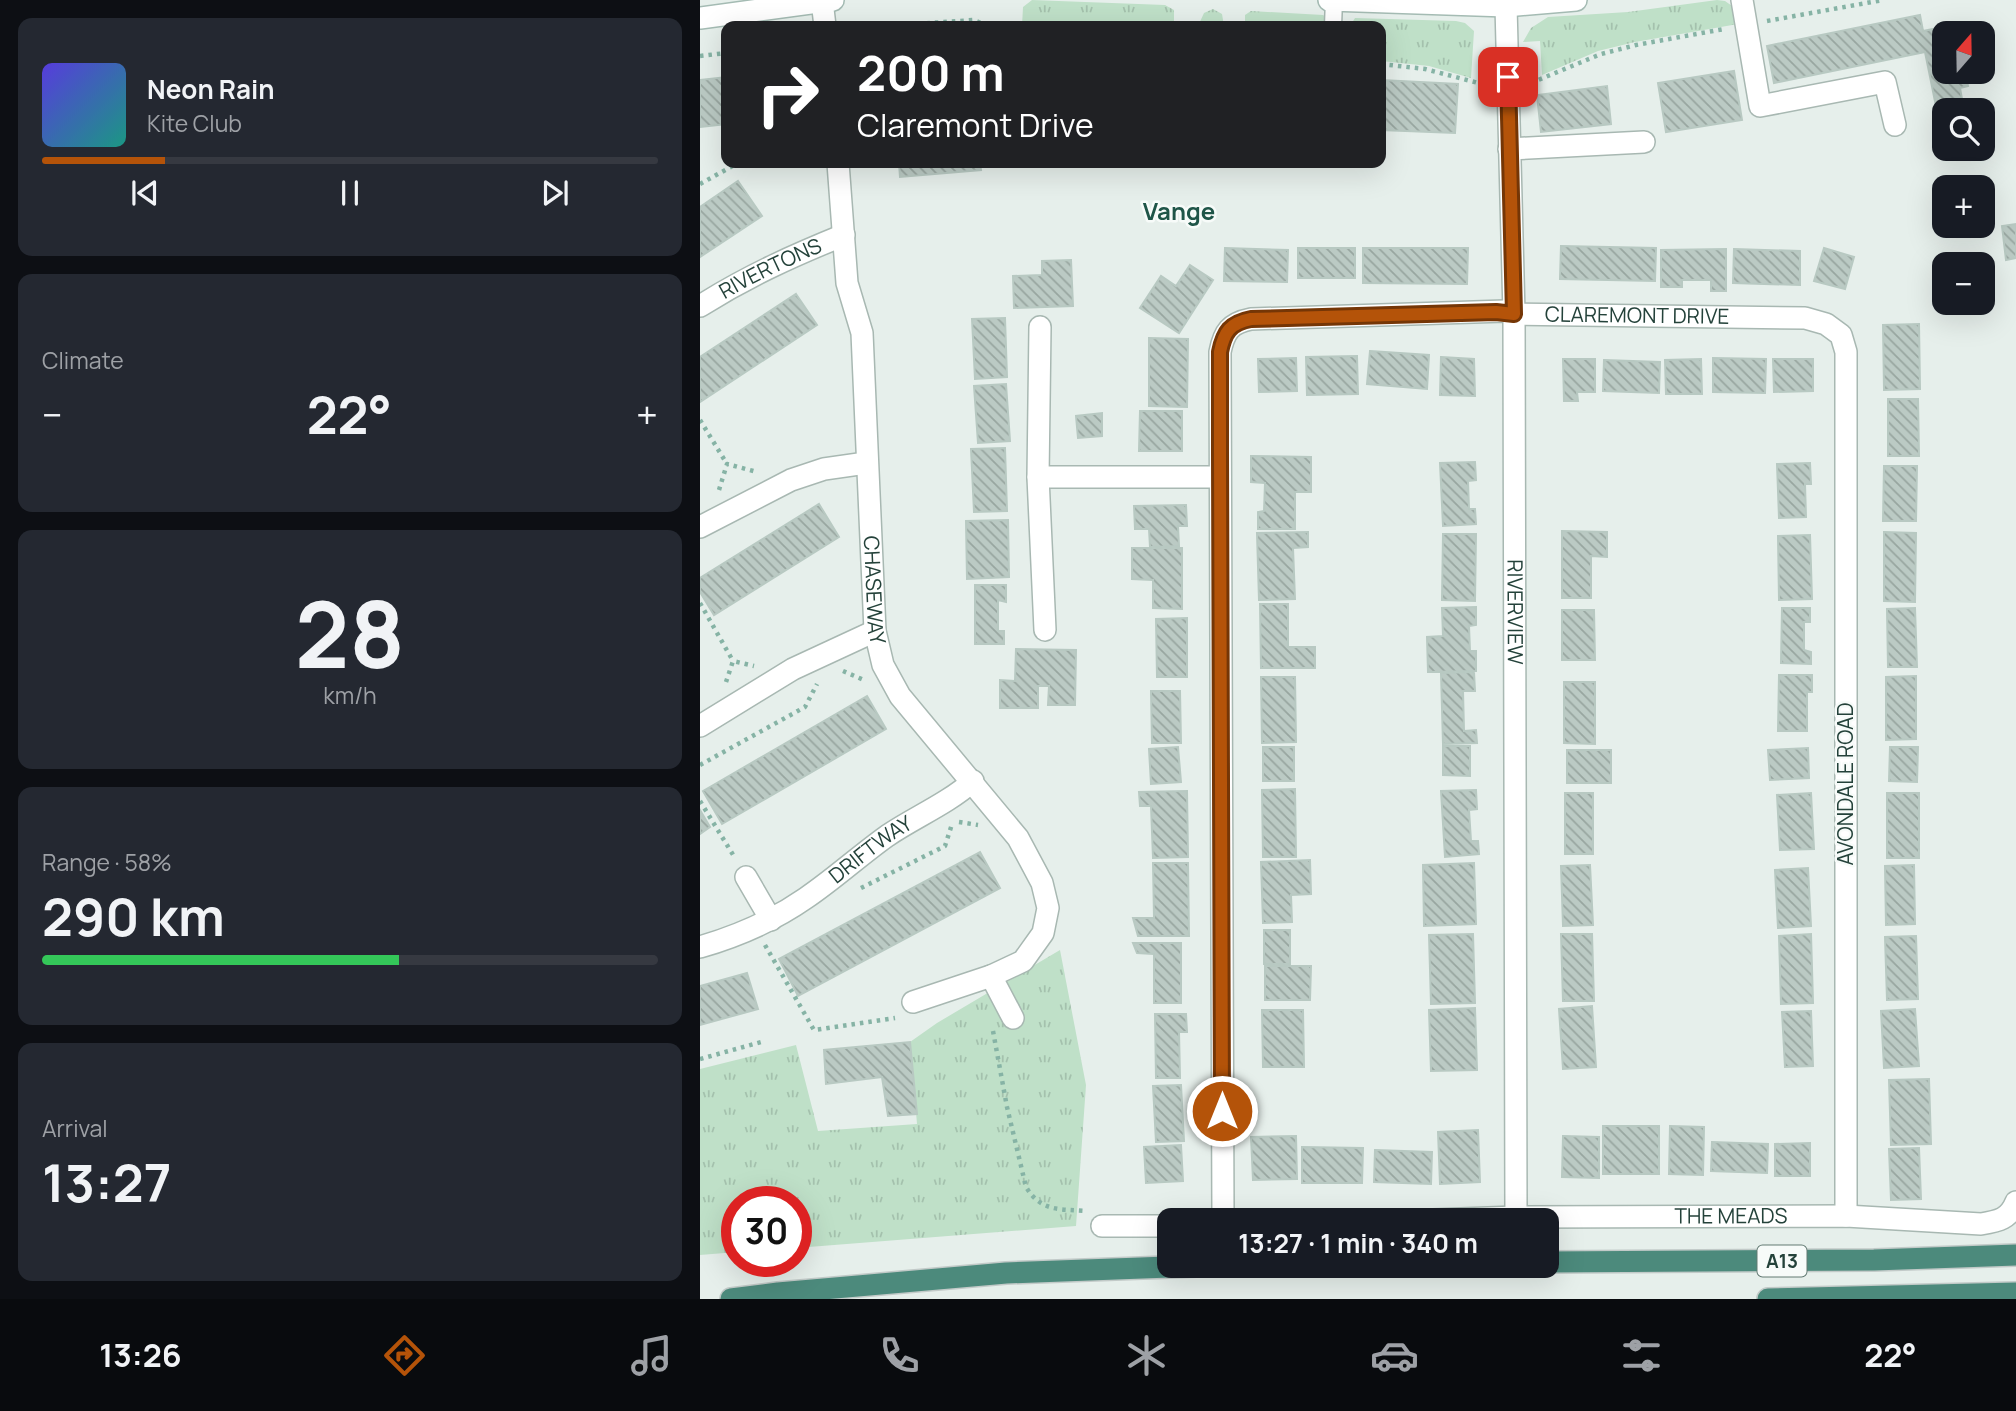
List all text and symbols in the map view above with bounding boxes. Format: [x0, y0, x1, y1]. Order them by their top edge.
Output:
north arrow [1932, 21, 1995, 84]
map controls [1932, 21, 1995, 315]
text: 200 m [857, 39, 1005, 106]
pin [1478, 47, 1538, 107]
icon: right [742, 49, 833, 140]
icon: arrive [1489, 58, 1527, 96]
text: Neon Rain [147, 71, 275, 107]
button: search [1932, 98, 1995, 161]
text: Claremont Drive [857, 103, 1094, 147]
text: Kite Club [147, 107, 242, 139]
icon: previous [126, 174, 164, 212]
icon: pause [331, 174, 369, 212]
icon: next [536, 174, 574, 212]
button: + [1932, 175, 1995, 238]
district label: Vange [1143, 194, 1215, 227]
street label: RIVERTONS [714, 231, 826, 305]
button: − [1932, 252, 1995, 315]
street label: CLAREMONT DRIVE [1545, 299, 1730, 330]
text: Climate [42, 344, 124, 376]
text: 22° [307, 379, 392, 450]
text: − [42, 388, 63, 440]
text: + [636, 388, 658, 440]
street label: CHASEWAY [858, 535, 893, 648]
street label: RIVERVIEW [1502, 559, 1530, 665]
text: 28 [295, 571, 405, 695]
text: km/h [323, 679, 377, 711]
street label: AVONDALE ROAD [1831, 703, 1859, 865]
street label: DRIFTWAY [823, 809, 917, 889]
text: Range · 58% [42, 846, 172, 878]
text: 290 km [42, 881, 225, 952]
position arrow [1185, 1074, 1259, 1148]
text: Arrival [42, 1112, 108, 1144]
text: 13:27 [42, 1147, 172, 1218]
speed limit sign: 30 [721, 1186, 812, 1277]
street label: THE MEADS [1674, 1201, 1788, 1230]
text: 13:27 · 1 min · 340 m [1238, 1225, 1478, 1261]
road number: A13 [1758, 1246, 1806, 1276]
icon: directions [380, 1331, 429, 1380]
icon: music [627, 1331, 676, 1380]
icon: phone [875, 1331, 924, 1380]
icon: climate [1122, 1331, 1171, 1380]
icon: car [1370, 1331, 1419, 1380]
icon: filters [1617, 1331, 1666, 1380]
text: 13:26 [99, 1333, 182, 1377]
text: 22° [1864, 1333, 1917, 1377]

